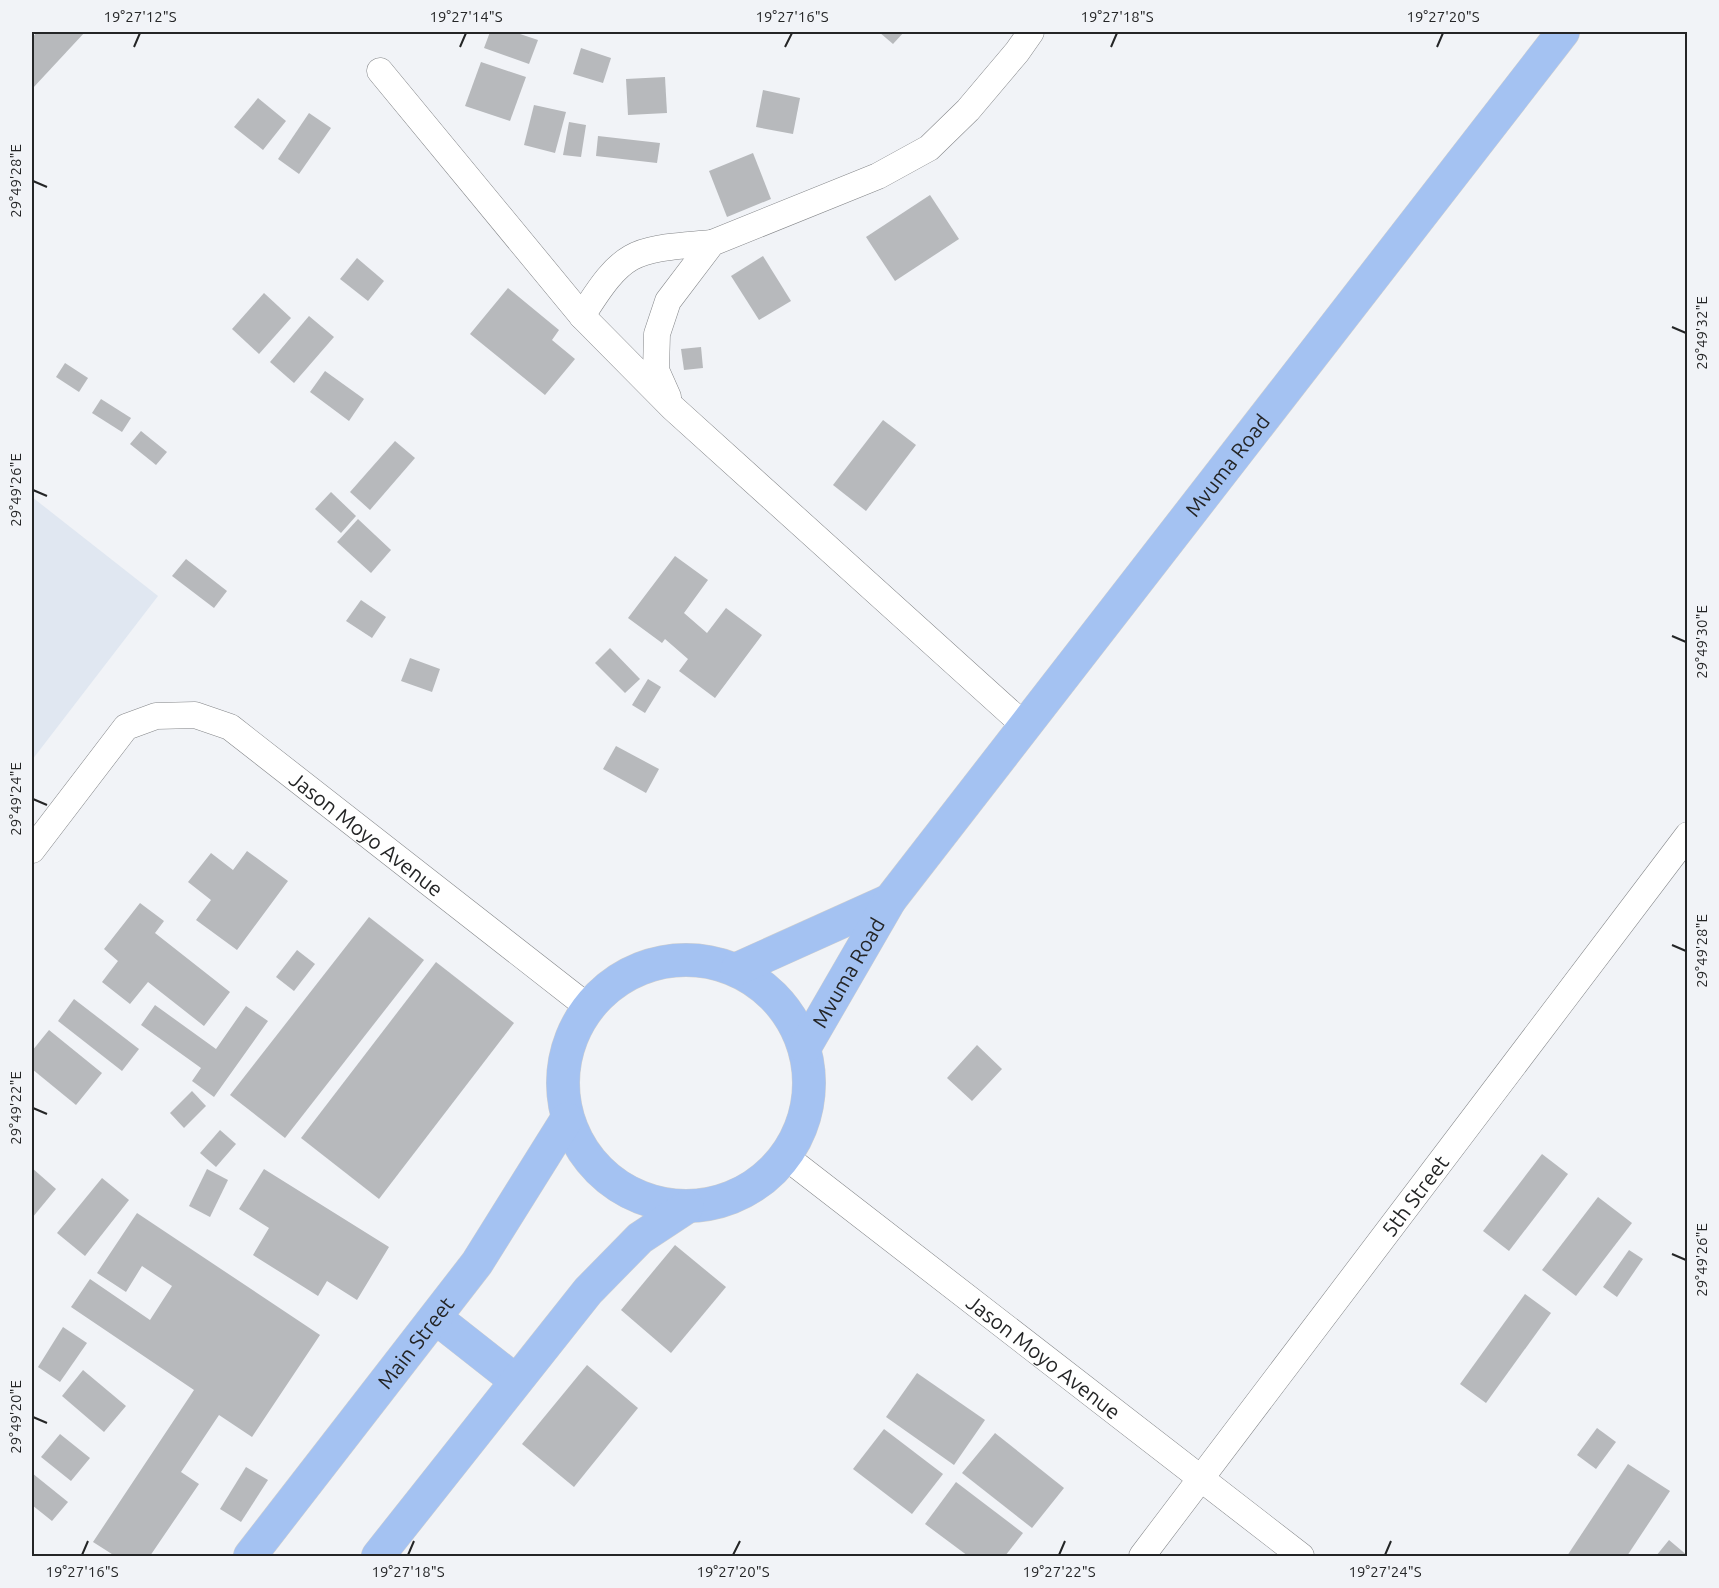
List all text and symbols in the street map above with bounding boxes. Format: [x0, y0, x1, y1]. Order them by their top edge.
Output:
text: 19°27'12"S [103, 8, 177, 25]
text: 19°27'14"S [429, 8, 503, 25]
text: 19°27'16"S [755, 8, 829, 25]
text: 19°27'18"S [1080, 8, 1154, 25]
text: 19°27'20"S [1406, 8, 1480, 25]
text: 29°49'28"E [7, 144, 24, 218]
text: 29°49'32"E [1693, 296, 1710, 370]
street label: Mvuma Road [1180, 409, 1274, 521]
text: 29°49'26"E [7, 453, 24, 527]
text: 29°49'30"E [1693, 605, 1710, 679]
text: 29°49'24"E [7, 762, 24, 836]
street label: Jason Moyo Avenue [285, 766, 448, 901]
street label: Mvuma Road [807, 913, 889, 1032]
text: 29°49'28"E [1693, 914, 1710, 988]
text: 29°49'22"E [7, 1071, 24, 1145]
street label: 5th Street [1376, 1150, 1453, 1241]
text: 29°49'26"E [1693, 1223, 1710, 1297]
street label: Jason Moyo Avenue [962, 1290, 1125, 1424]
street label: Main Street [372, 1292, 458, 1393]
text: 29°49'20"E [7, 1380, 24, 1454]
text: 19°27'16"S [45, 1563, 119, 1580]
text: 19°27'18"S [371, 1563, 445, 1580]
text: 19°27'20"S [696, 1563, 770, 1580]
text: 19°27'22"S [1022, 1563, 1096, 1580]
text: 19°27'24"S [1348, 1563, 1422, 1580]

